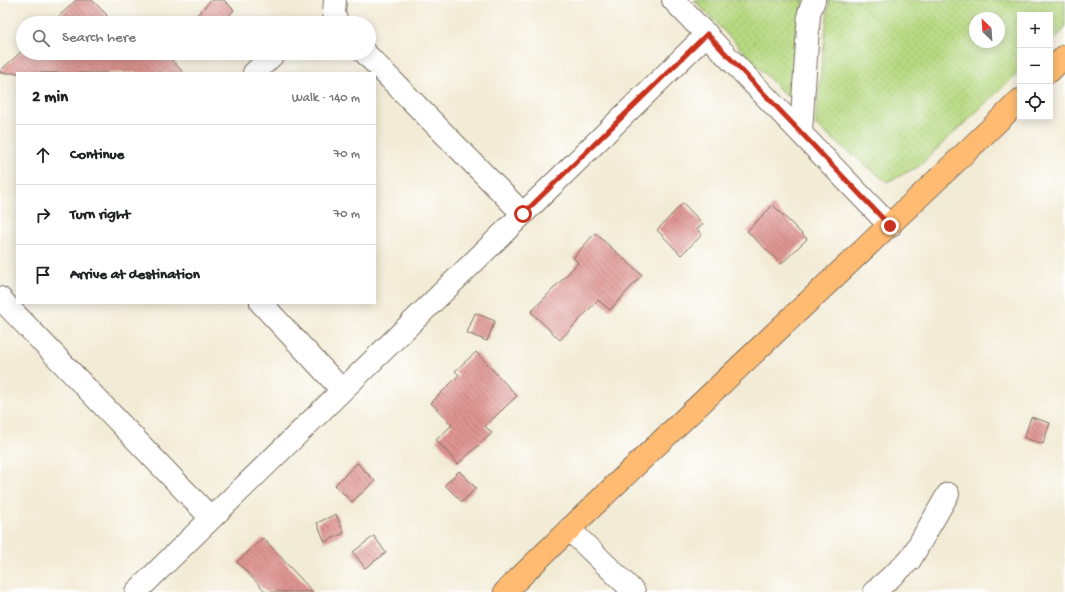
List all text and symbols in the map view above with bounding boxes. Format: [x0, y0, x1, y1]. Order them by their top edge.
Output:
north arrow [969, 12, 1005, 48]
map controls [1017, 12, 1053, 120]
button: + [1017, 12, 1053, 48]
search box [16, 16, 376, 60]
icon: search [30, 27, 52, 49]
text: Search here [62, 29, 136, 47]
button: − [1017, 48, 1053, 84]
button: locate [1017, 84, 1053, 120]
text: 2 min [32, 88, 68, 108]
text: Walk · 140 m [292, 91, 360, 106]
icon: ahead [32, 144, 54, 166]
text: Continue [70, 146, 124, 164]
text: 70 m [334, 147, 360, 162]
icon: right [32, 204, 54, 226]
route start [514, 205, 532, 223]
text: Turn right [70, 206, 130, 224]
text: 70 m [334, 207, 360, 222]
route end [881, 217, 899, 235]
icon: arrive [32, 264, 54, 286]
text: Arrive at destination [70, 266, 200, 284]

